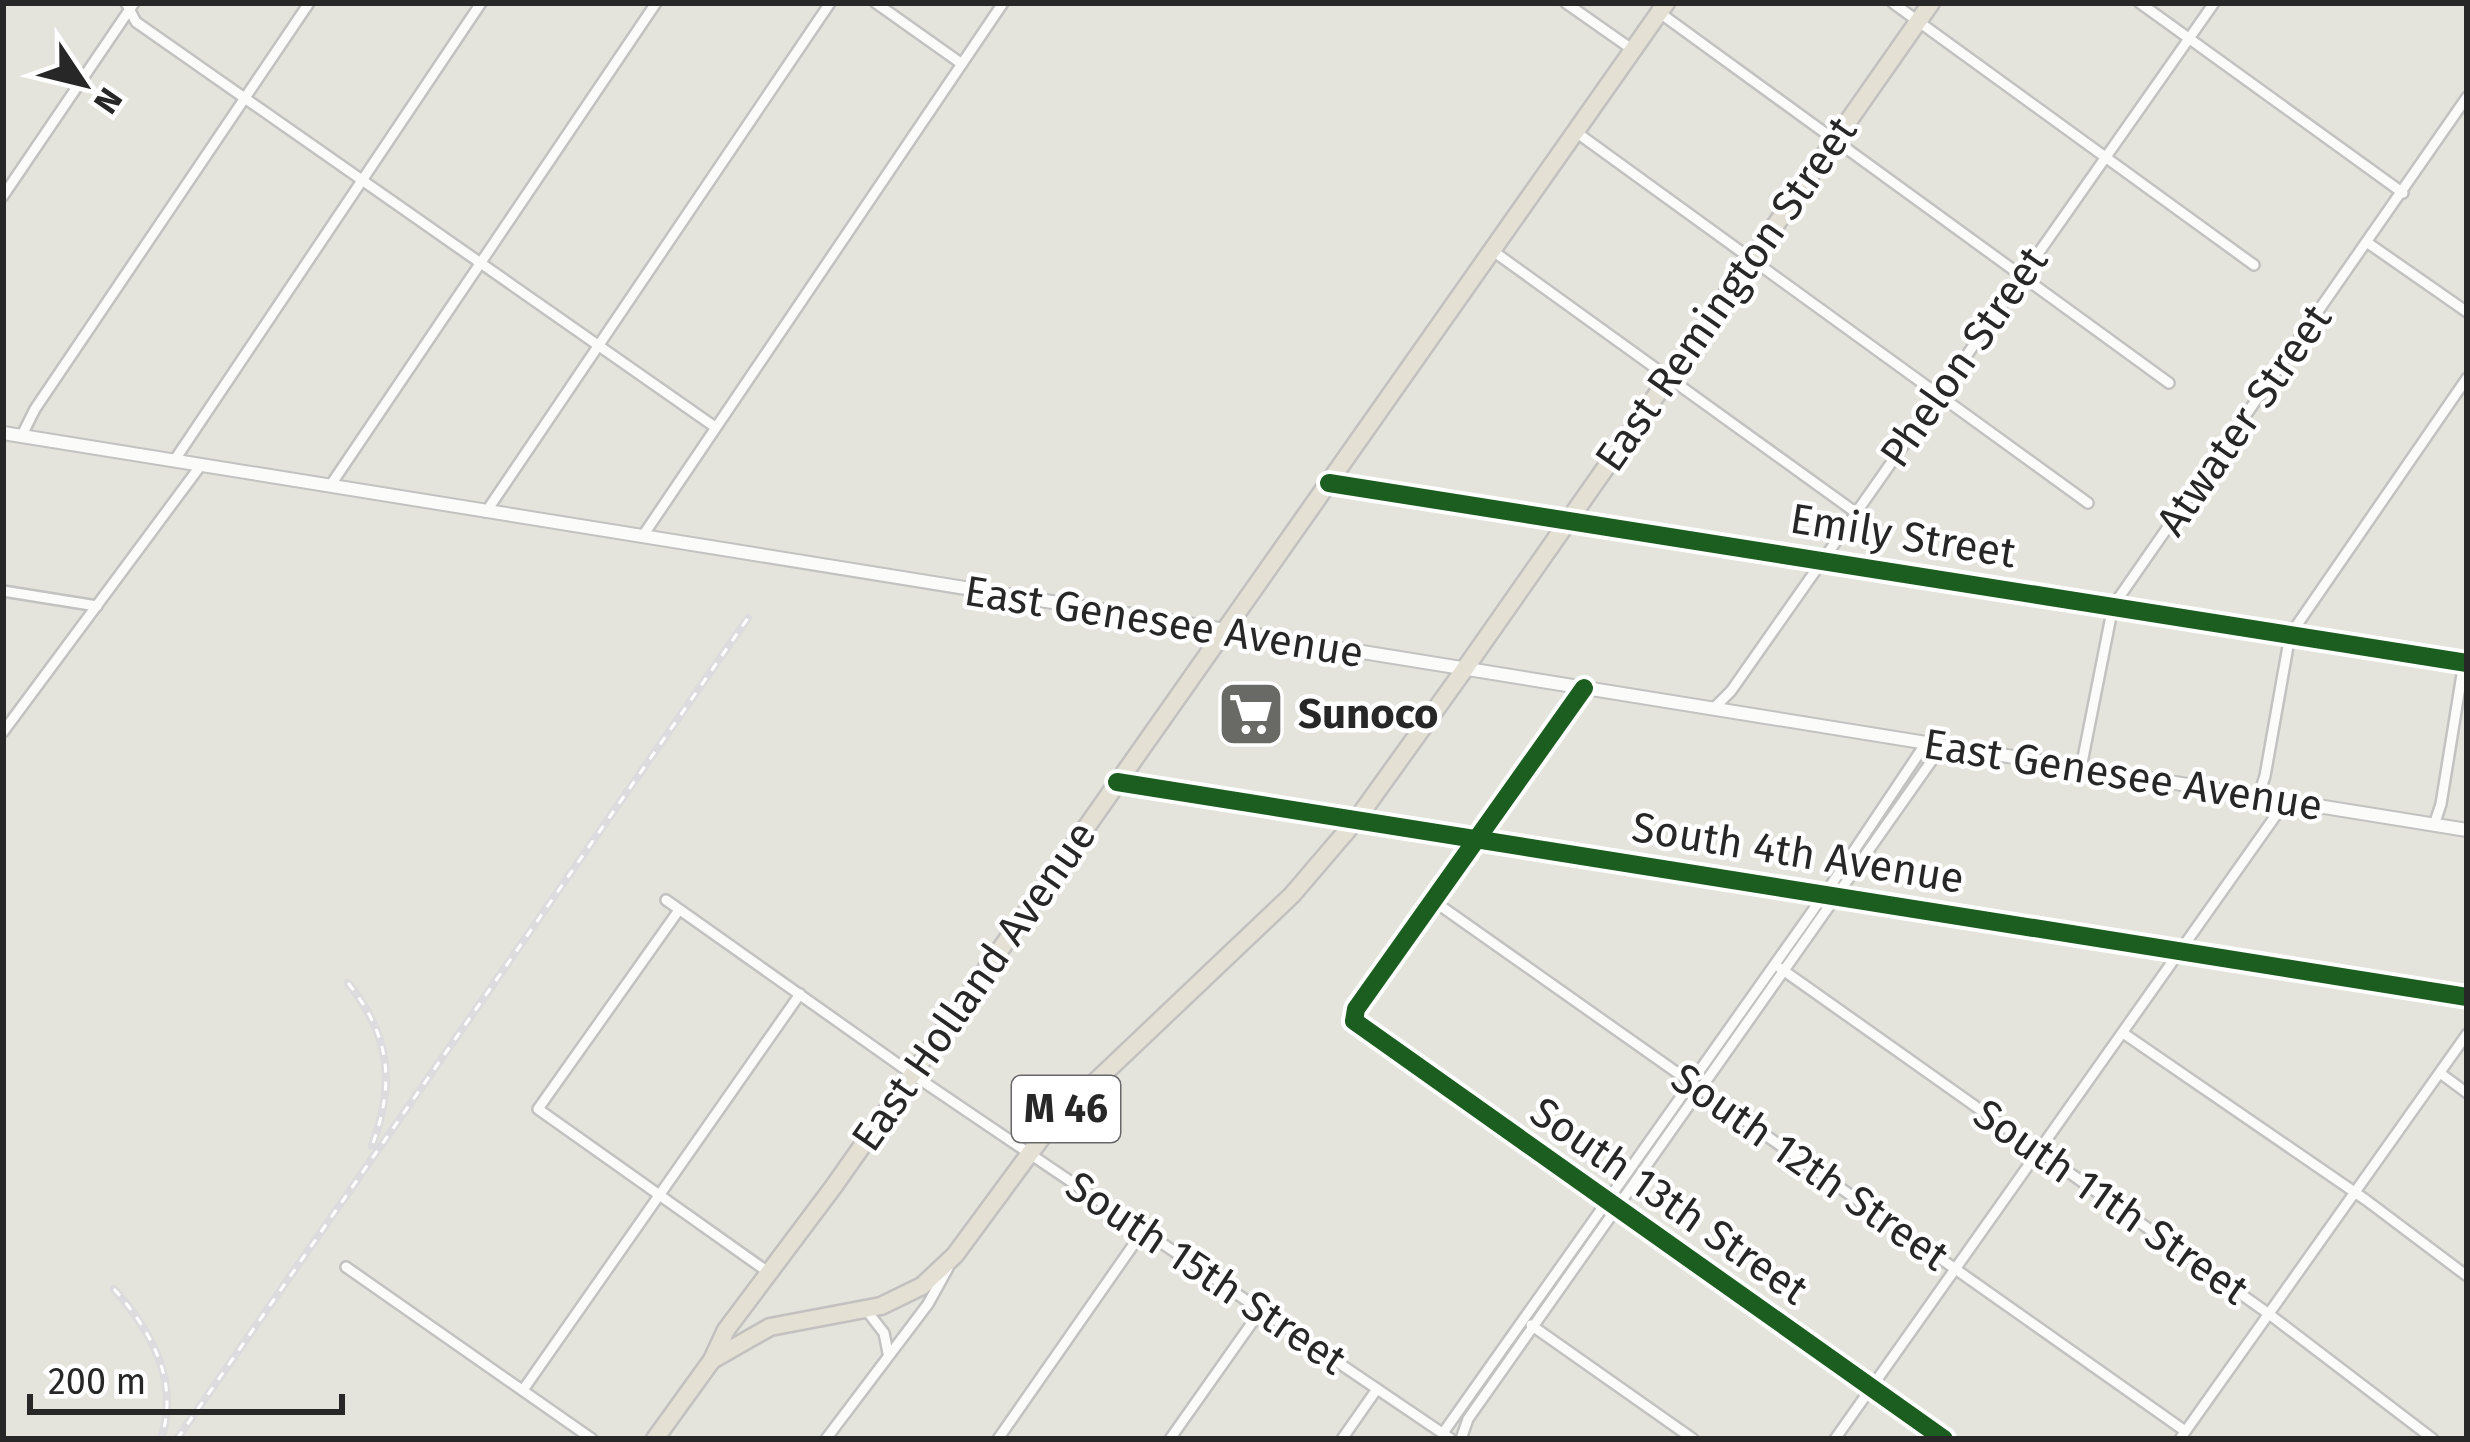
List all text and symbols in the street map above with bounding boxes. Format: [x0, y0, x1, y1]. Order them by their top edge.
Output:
north arrow [24, 24, 144, 144]
text: N [85, 80, 130, 121]
street label: East Remington Street [1585, 107, 1868, 481]
street label: Phelon Street [1870, 237, 2059, 477]
street label: Atwater Street [2146, 294, 2343, 545]
street label: Emily Street [1787, 494, 2020, 579]
street label: East Genesee Avenue [961, 566, 1367, 678]
supermarket icon: Sunoco [1216, 679, 1286, 749]
place label: Sunoco [1298, 689, 1439, 739]
street label: East Genesee Avenue [1920, 719, 2326, 831]
street label: South 4th Avenue [1628, 802, 1968, 904]
street label: East Holland Avenue [841, 812, 1107, 1160]
street label: South 12th Street [1662, 1053, 1959, 1282]
road number: M 46 [1012, 1076, 1120, 1142]
street label: South 13th Street [1521, 1087, 1818, 1316]
street label: South 11th Street [1964, 1089, 2258, 1316]
street label: South 15th Street [1057, 1161, 1356, 1385]
scale bar [30, 1340, 342, 1414]
text: 200 m [48, 1360, 146, 1404]

